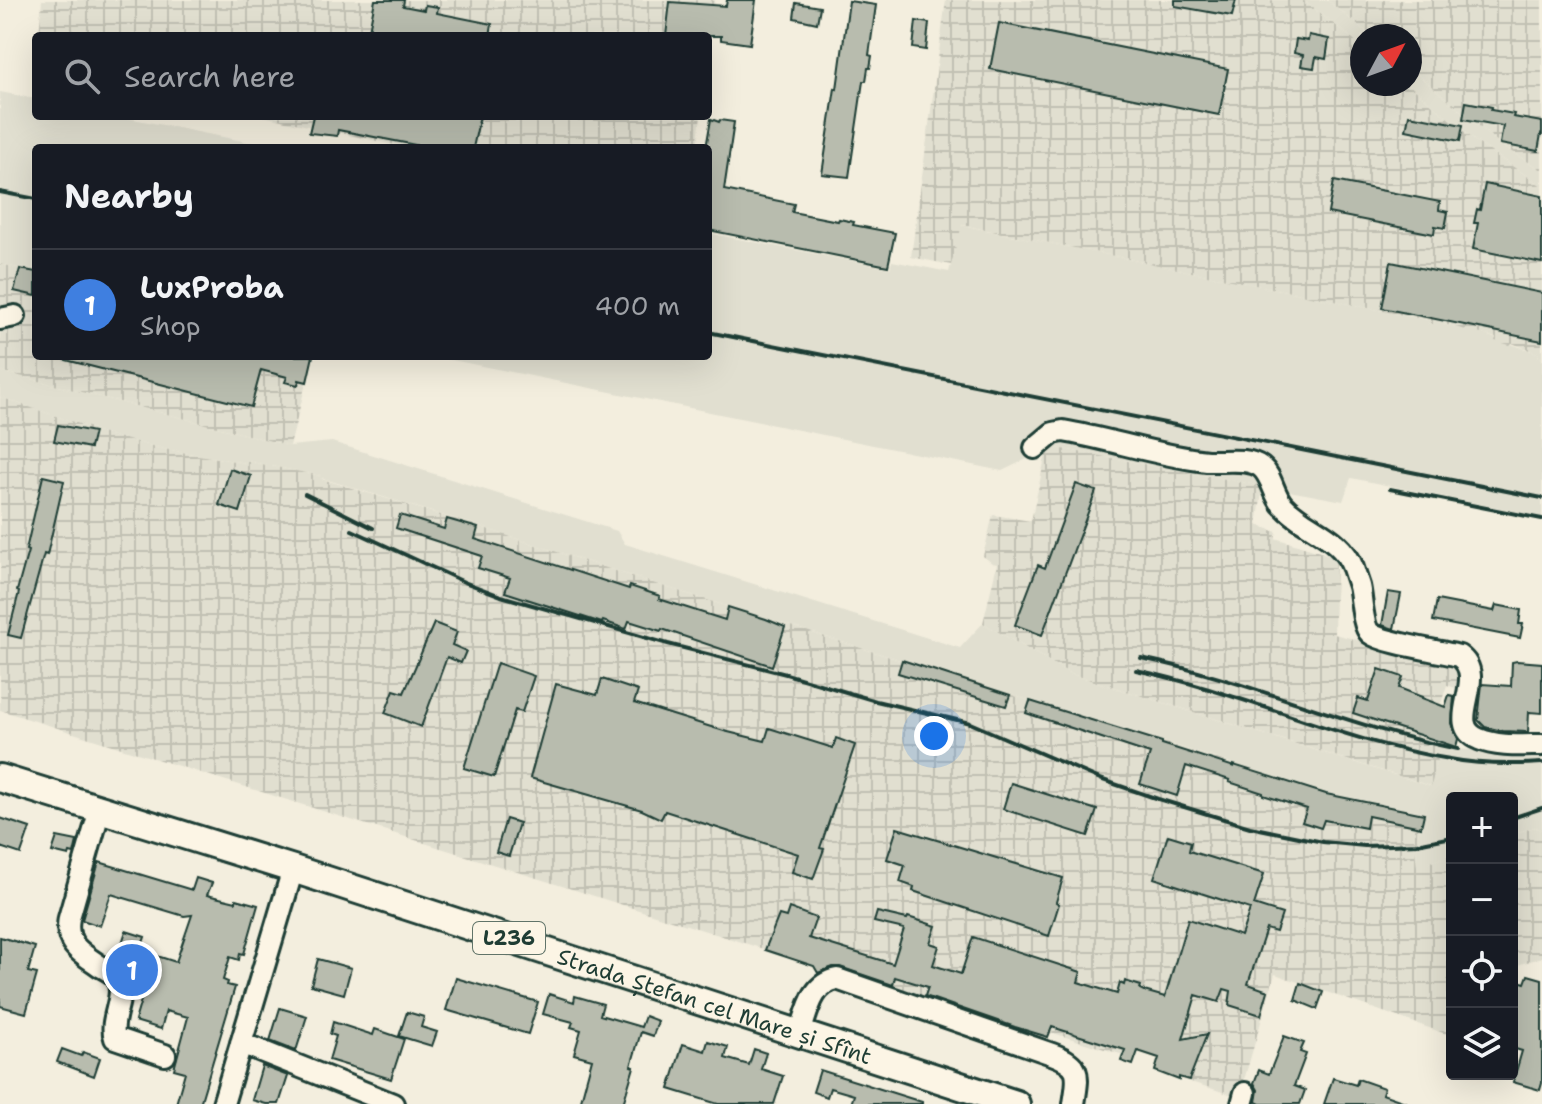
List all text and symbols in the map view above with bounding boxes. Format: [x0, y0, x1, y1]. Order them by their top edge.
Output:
north arrow [1350, 24, 1422, 96]
search box [32, 32, 712, 120]
icon: search [60, 54, 104, 98]
text: Search here [124, 56, 295, 97]
text: Nearby [64, 173, 194, 219]
text: LuxProba [140, 267, 284, 308]
text: 1 [84, 288, 96, 323]
text: 400 m [595, 288, 680, 323]
text: Shop [140, 308, 201, 343]
your location [914, 716, 954, 756]
map controls [1446, 792, 1518, 1080]
button: + [1446, 792, 1518, 864]
button: − [1446, 864, 1518, 936]
road number: L236 [473, 922, 545, 954]
button: locate [1446, 936, 1518, 1008]
pin: 1 [106, 940, 158, 1000]
street label: Strada Ștefan cel Mare și Sfînt [554, 942, 875, 1071]
button: layers [1446, 1008, 1518, 1080]

